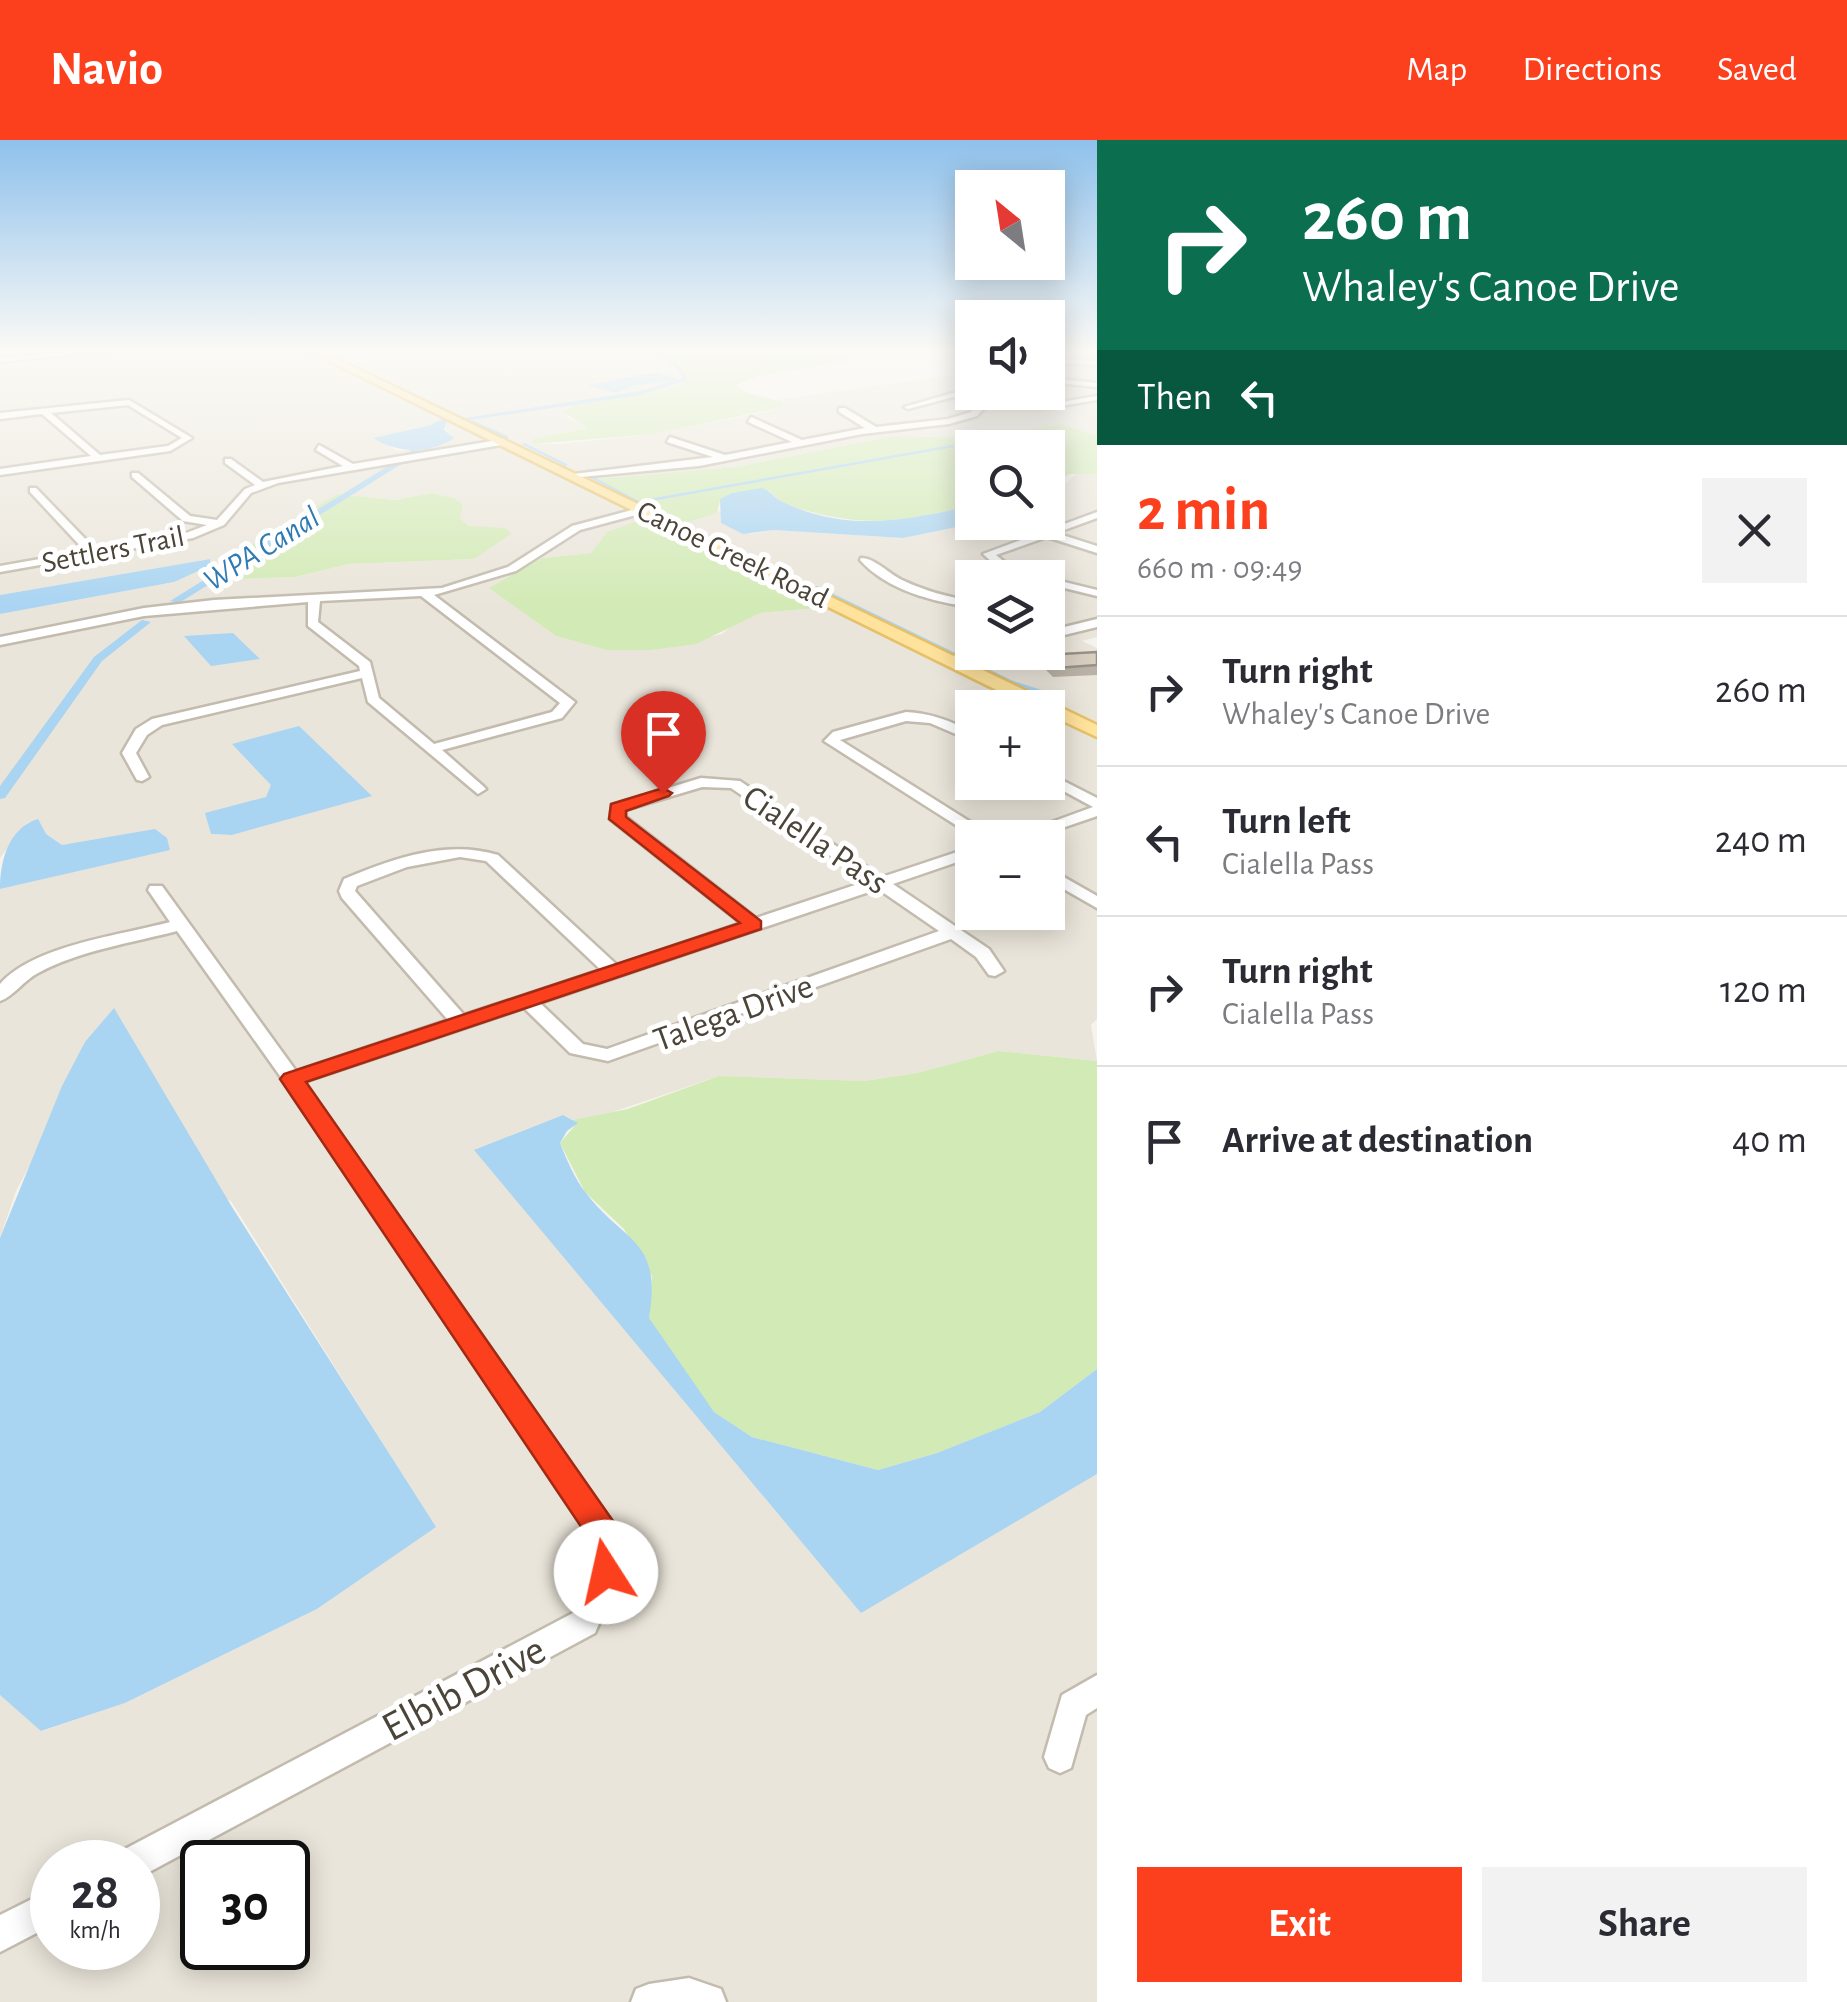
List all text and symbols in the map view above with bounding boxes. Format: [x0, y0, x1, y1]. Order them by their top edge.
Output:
text: Navio [50, 46, 163, 94]
text: Map [1406, 52, 1467, 87]
text: Directions [1522, 52, 1662, 87]
text: Saved [1717, 52, 1797, 87]
north arrow [955, 170, 1065, 280]
map controls [955, 170, 1065, 930]
icon: right [1137, 180, 1267, 310]
text: 260 m [1302, 183, 1472, 253]
text: Whaley's Canoe Drive [1302, 265, 1679, 310]
button: sound [955, 300, 1065, 410]
icon: left [1232, 370, 1287, 425]
text: Then [1137, 379, 1212, 417]
button: search [955, 430, 1065, 540]
button: close [1702, 478, 1807, 583]
text: 2 min [1137, 481, 1270, 541]
street label: Canoe Creek Road [632, 496, 833, 614]
water label: WPA Canal [198, 501, 325, 597]
street label: Settlers Trail [40, 521, 187, 578]
text: 660 m · 09:49 [1137, 552, 1302, 584]
button: layers [955, 560, 1065, 670]
text: Turn right [1222, 653, 1372, 691]
icon: right [1137, 664, 1192, 719]
text: 260 m [1715, 672, 1807, 710]
button: + [955, 690, 1065, 800]
pin [621, 691, 706, 794]
text: Whaley's Canoe Drive [1222, 698, 1490, 730]
icon: arrive [636, 706, 691, 761]
street label: Cialella Pass [736, 779, 894, 901]
text: Turn left [1222, 803, 1350, 841]
icon: left [1137, 814, 1192, 869]
button: − [955, 820, 1065, 930]
text: 240 m [1715, 822, 1807, 860]
text: Cialella Pass [1222, 848, 1374, 880]
text: Turn right [1222, 953, 1372, 991]
icon: right [1137, 964, 1192, 1019]
street label: Talega Drive [649, 968, 818, 1058]
text: 120 m [1720, 972, 1807, 1010]
text: Cialella Pass [1222, 998, 1374, 1030]
icon: arrive [1137, 1114, 1192, 1169]
text: Arrive at destination [1222, 1122, 1533, 1160]
text: 40 m [1732, 1122, 1807, 1160]
position arrow [554, 1520, 658, 1624]
street label: Elbib Drive [375, 1628, 552, 1749]
speed limit sign: 30 [180, 1840, 310, 1970]
button: Exit [1137, 1867, 1462, 1982]
button: Share [1482, 1867, 1807, 1982]
text: 28 [71, 1868, 119, 1918]
text: km/h [69, 1918, 121, 1943]

